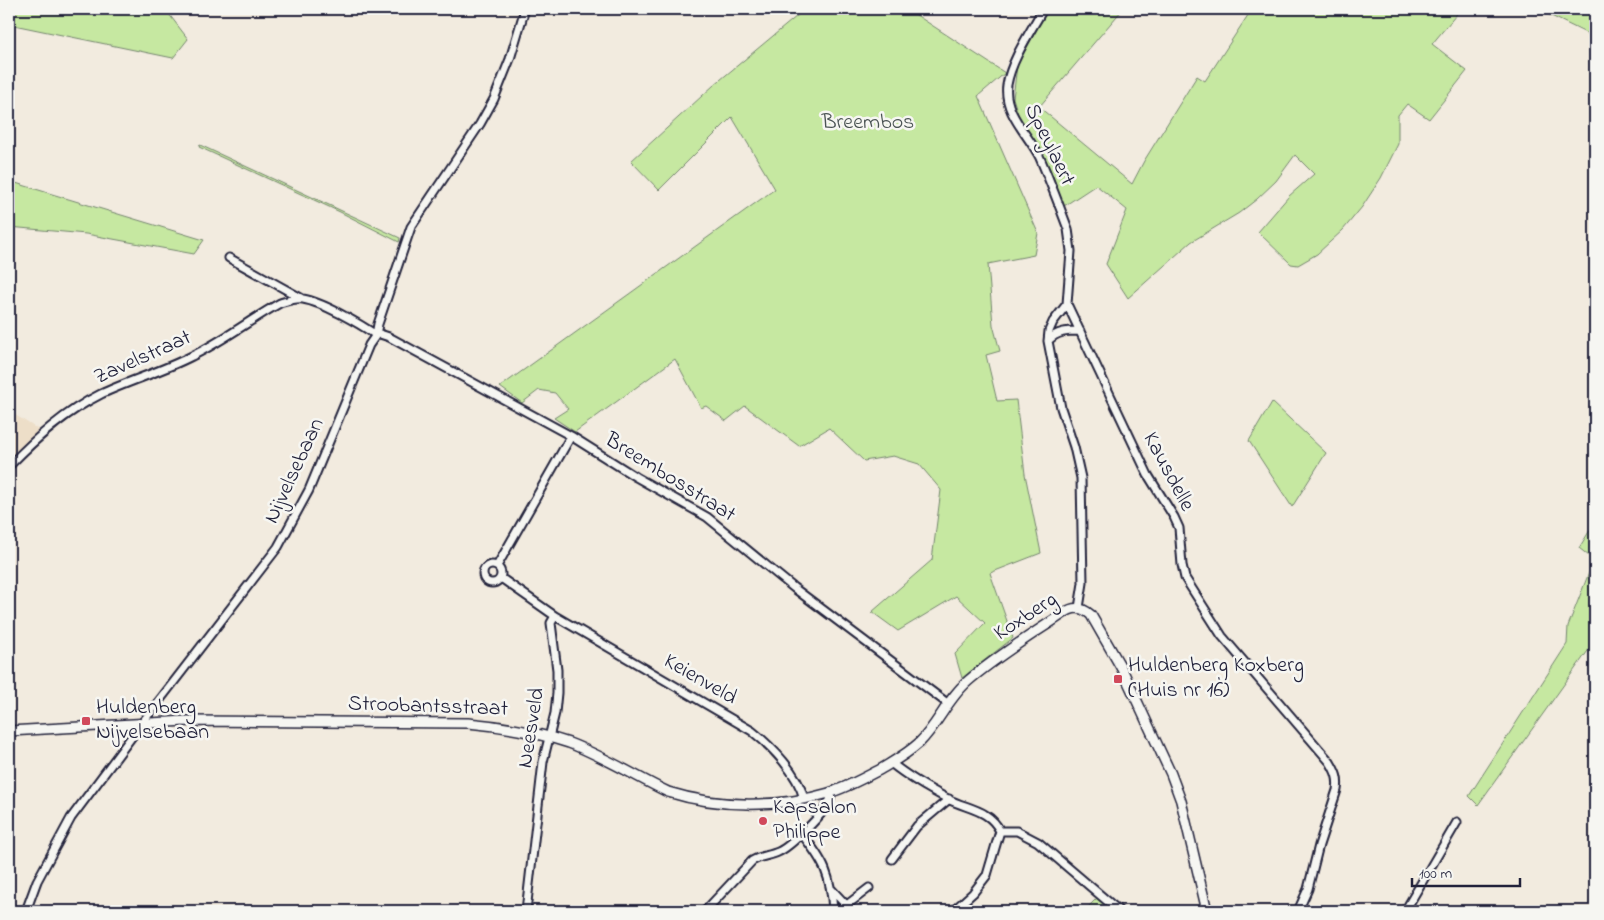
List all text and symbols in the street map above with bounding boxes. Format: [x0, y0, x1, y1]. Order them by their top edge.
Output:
street label: Speylaert [1014, 99, 1083, 192]
park label: Breembos [821, 107, 914, 139]
street label: Zavelstraat [89, 322, 197, 394]
street label: Nijvelsebaan [257, 413, 333, 529]
street label: Breembosstraat [597, 424, 742, 531]
street label: Kausdelle [1134, 427, 1202, 517]
street label: Koxberg [988, 584, 1065, 650]
street label: Keienveld [657, 646, 743, 714]
place label: Huldenberg Koxberg (Huis nr 16) [1128, 650, 1304, 707]
marker: Huldenberg Koxberg (Huis nr 16) [1112, 673, 1124, 685]
street label: Neesveld [510, 686, 554, 770]
street label: Stroobantsstraat [347, 688, 509, 726]
place label: Huldenberg Nijvelsebaan [96, 692, 209, 749]
marker: Huldenberg Nijvelsebaan [80, 715, 92, 727]
place label: Kapsalon Philippe [773, 792, 857, 849]
marker: Kapsalon Philippe [757, 815, 769, 827]
scale bar [1412, 855, 1519, 887]
text: 100 m [1419, 863, 1452, 885]

